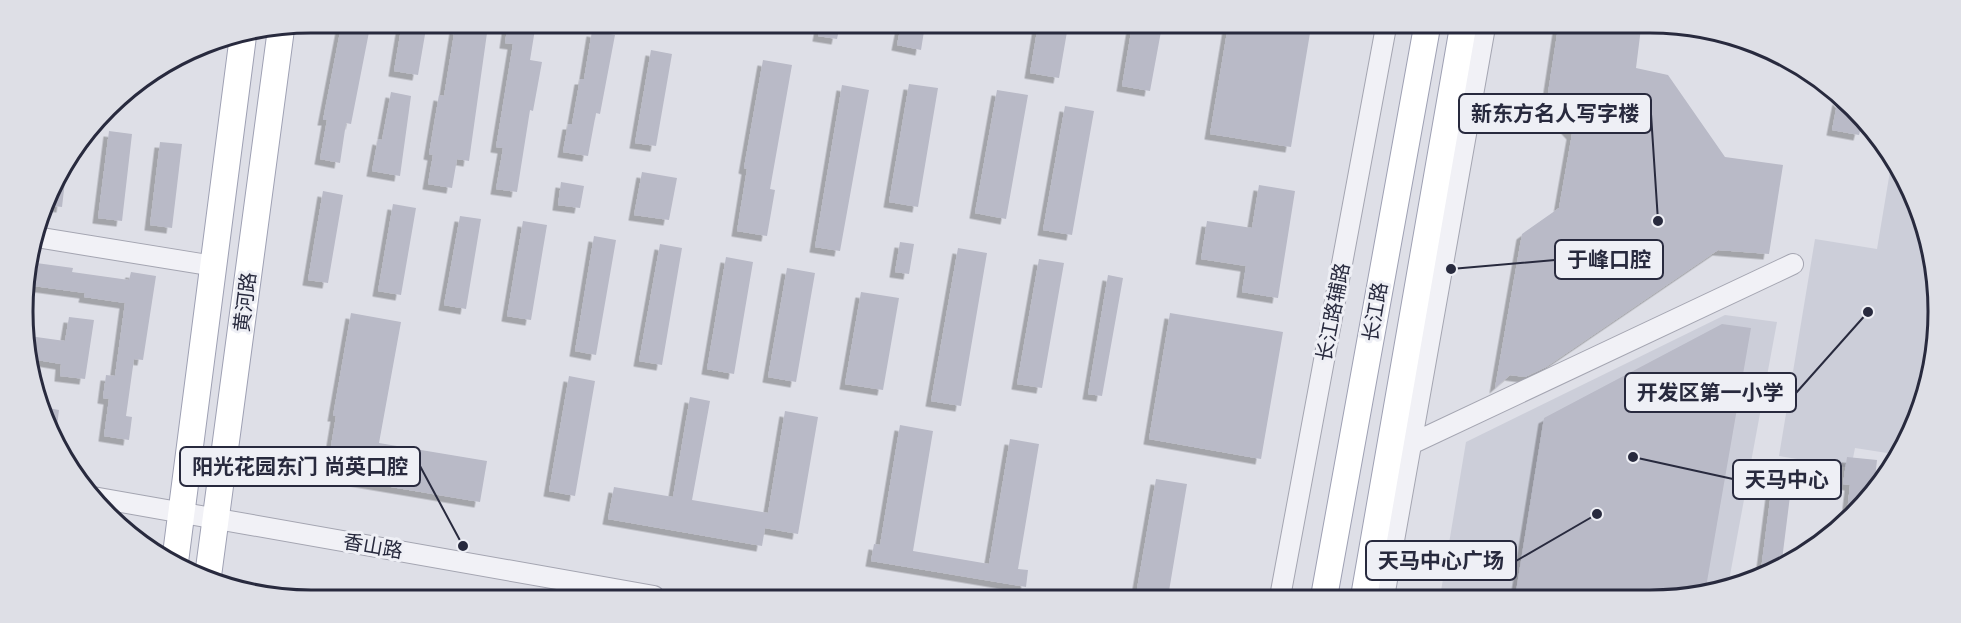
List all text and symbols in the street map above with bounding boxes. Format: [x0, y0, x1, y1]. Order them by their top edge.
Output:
callout: 新东方名人写字楼 [1459, 94, 1651, 133]
text: 新东方名人写字楼 [1471, 100, 1639, 126]
callout: 于峰口腔 [1555, 240, 1663, 279]
text: 于峰口腔 [1567, 246, 1651, 272]
street label: 长江路辅路 [1311, 260, 1354, 363]
street label: 黄河路 [228, 271, 261, 333]
street label: 长江路 [1357, 280, 1392, 344]
callout: 开发区第一小学 [1625, 373, 1796, 412]
text: 开发区第一小学 [1637, 379, 1784, 405]
callout: 阳光花园东门 尚英口腔 [180, 447, 420, 486]
text: 阳光花园东门 尚英口腔 [192, 453, 408, 479]
callout: 天马中心 [1733, 460, 1841, 499]
text: 天马中心 [1745, 466, 1829, 492]
street label: 香山路 [341, 528, 405, 563]
callout: 天马中心广场 [1366, 541, 1516, 580]
text: 天马中心广场 [1378, 547, 1504, 573]

